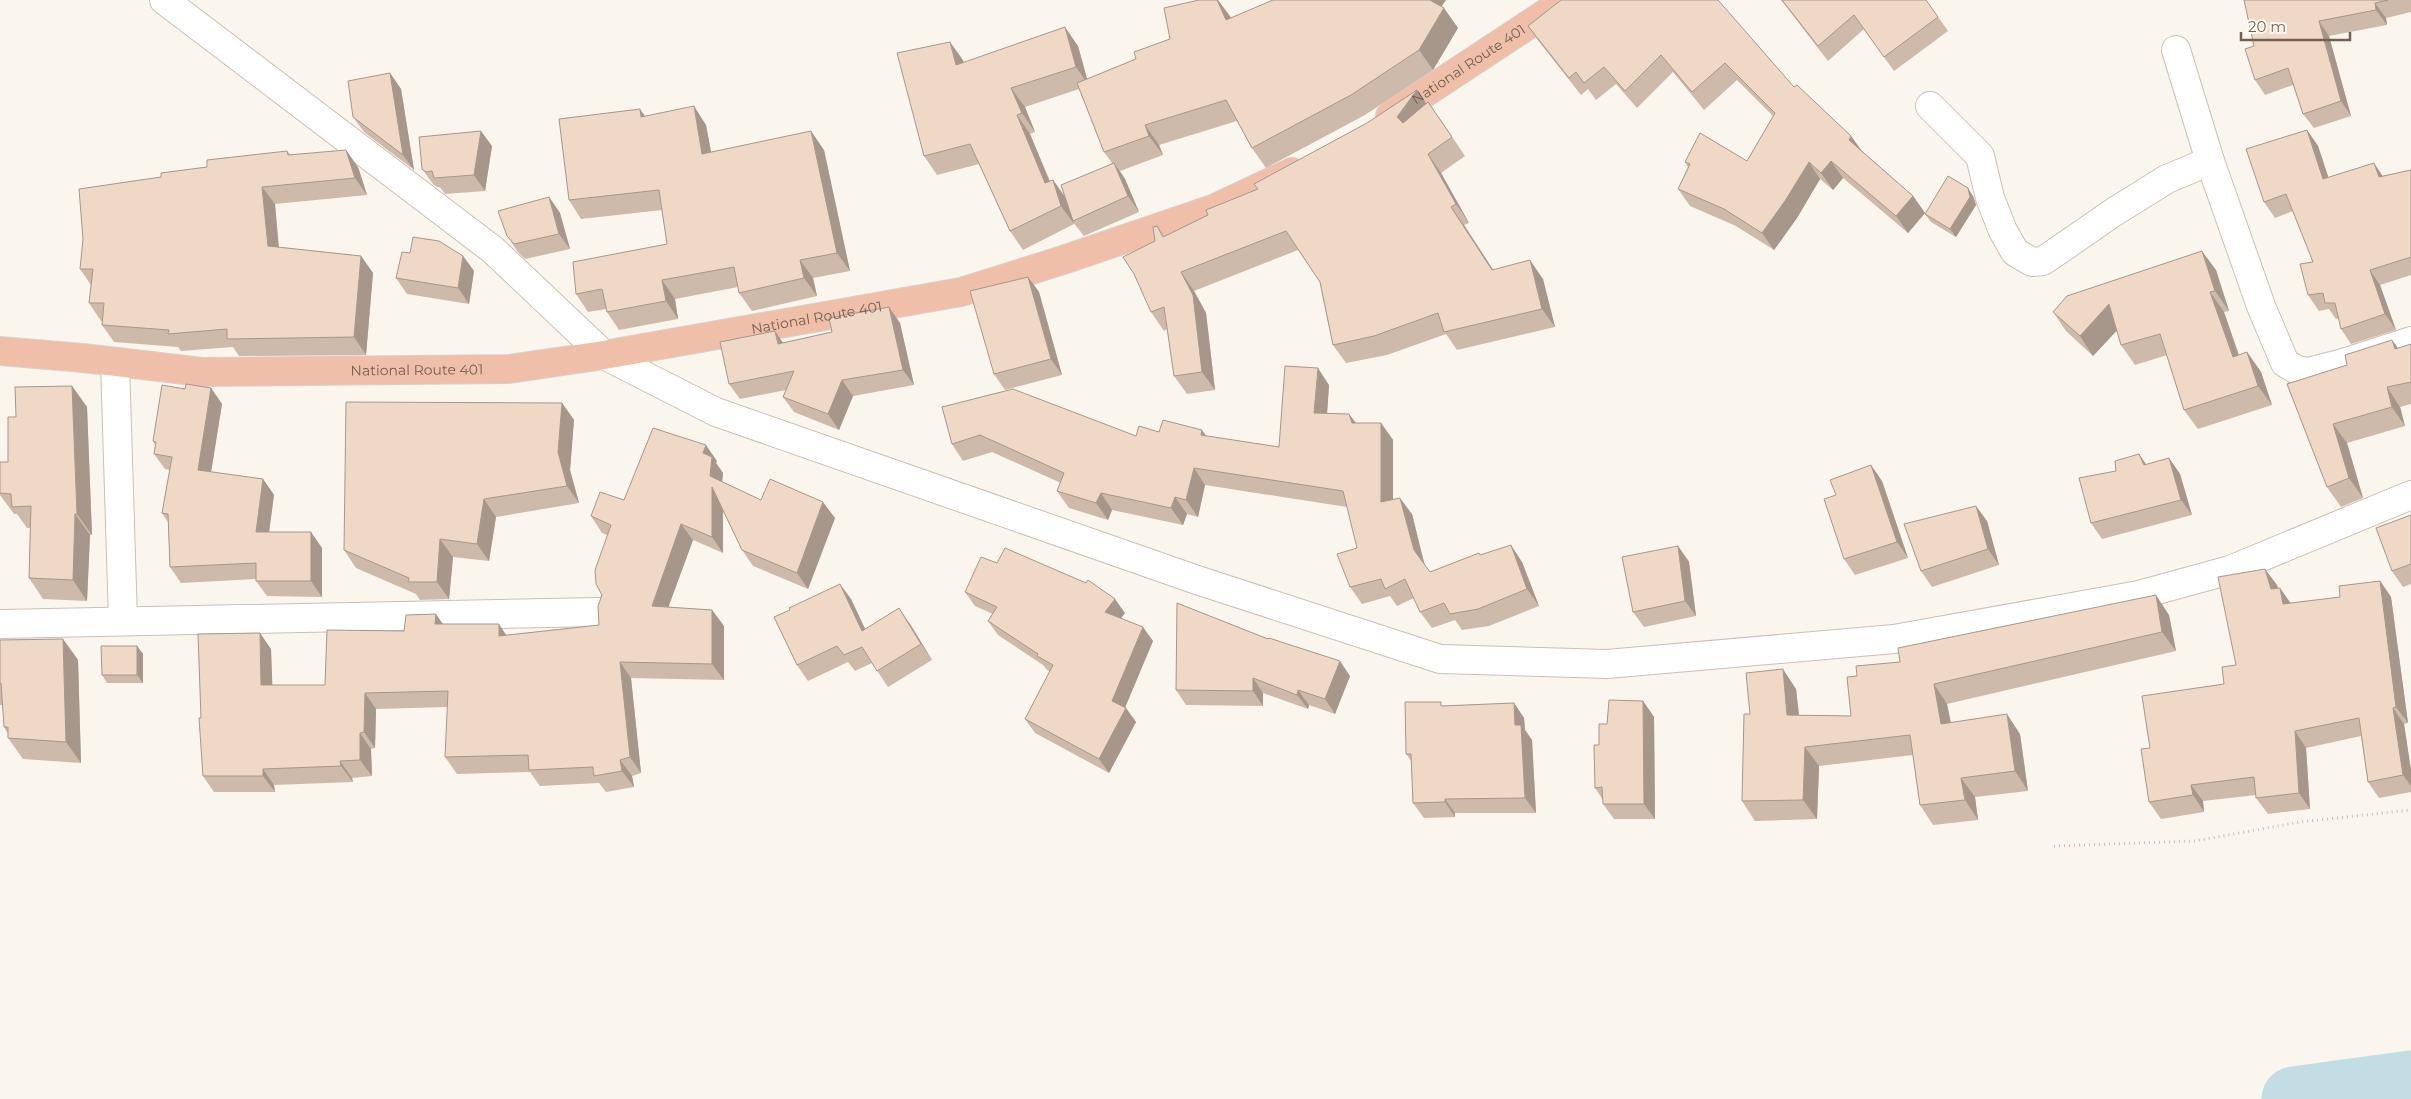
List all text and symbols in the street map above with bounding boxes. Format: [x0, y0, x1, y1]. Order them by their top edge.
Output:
scale bar [2241, 10, 2350, 42]
text: 20 m [2248, 17, 2286, 36]
street label: National Route 401 [1408, 20, 1529, 108]
street label: National Route 401 [750, 297, 883, 338]
street label: National Route 401 [350, 360, 483, 380]

